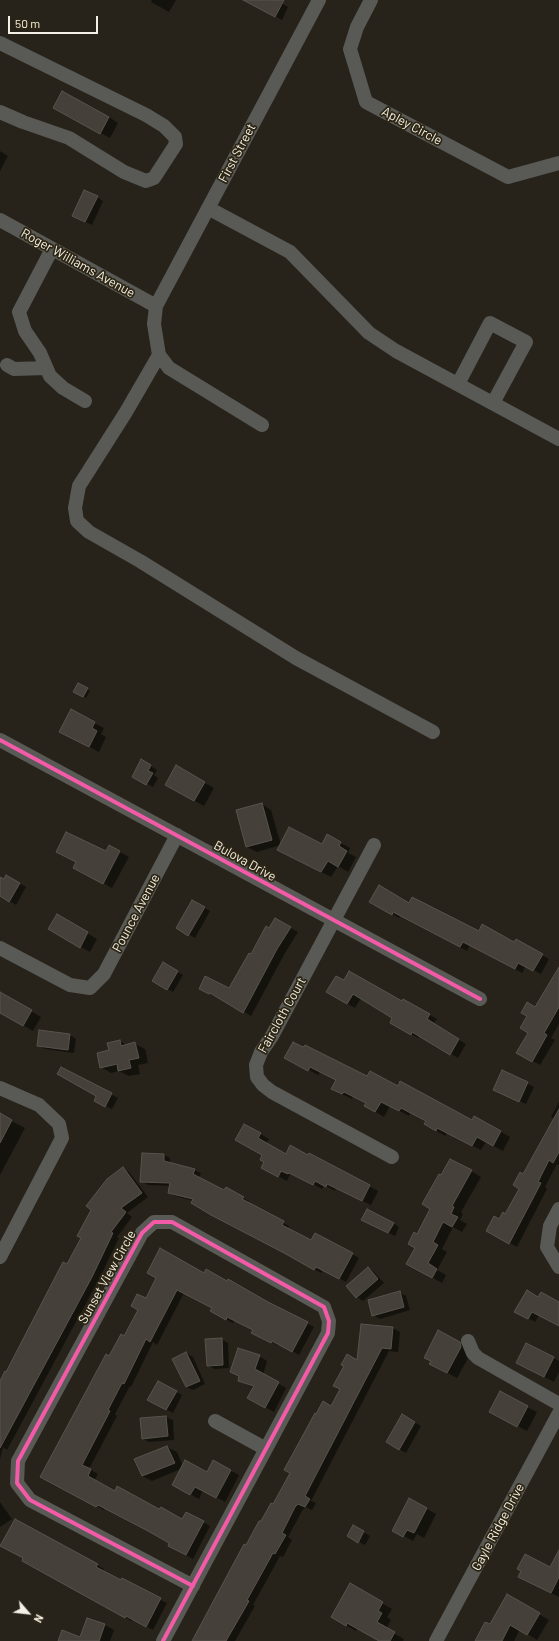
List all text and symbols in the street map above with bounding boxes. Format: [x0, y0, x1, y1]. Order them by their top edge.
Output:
scale bar [10, 8, 100, 34]
text: 50 m [15, 16, 40, 30]
street label: Apley Circle [379, 104, 445, 148]
street label: First Street [215, 121, 259, 185]
street label: Roger Williams Avenue [18, 225, 138, 301]
street label: Bulova Drive [211, 837, 279, 885]
street label: Pounce Avenue [109, 871, 163, 955]
street label: Faircloth Court [255, 974, 309, 1056]
street label: Sunset View Circle [75, 1228, 139, 1326]
street label: Gayle Ridge Drive [468, 1481, 528, 1573]
north arrow [8, 1593, 48, 1633]
text: N [32, 1613, 46, 1625]

